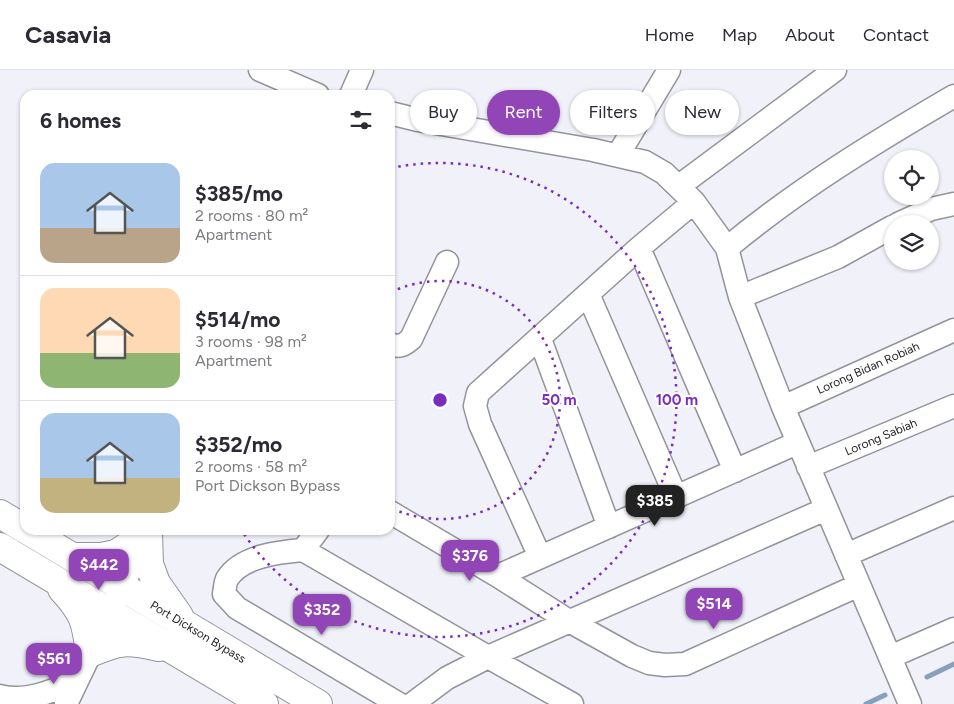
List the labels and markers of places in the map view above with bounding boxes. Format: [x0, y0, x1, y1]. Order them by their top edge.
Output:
centre of rings [431, 391, 449, 409]
pin: $385 [625, 484, 685, 527]
pin: $376 [440, 540, 500, 582]
pin: $442 [69, 548, 129, 591]
pin: $514 [684, 588, 744, 630]
pin: $352 [292, 594, 352, 636]
pin: $561 [24, 642, 84, 685]

